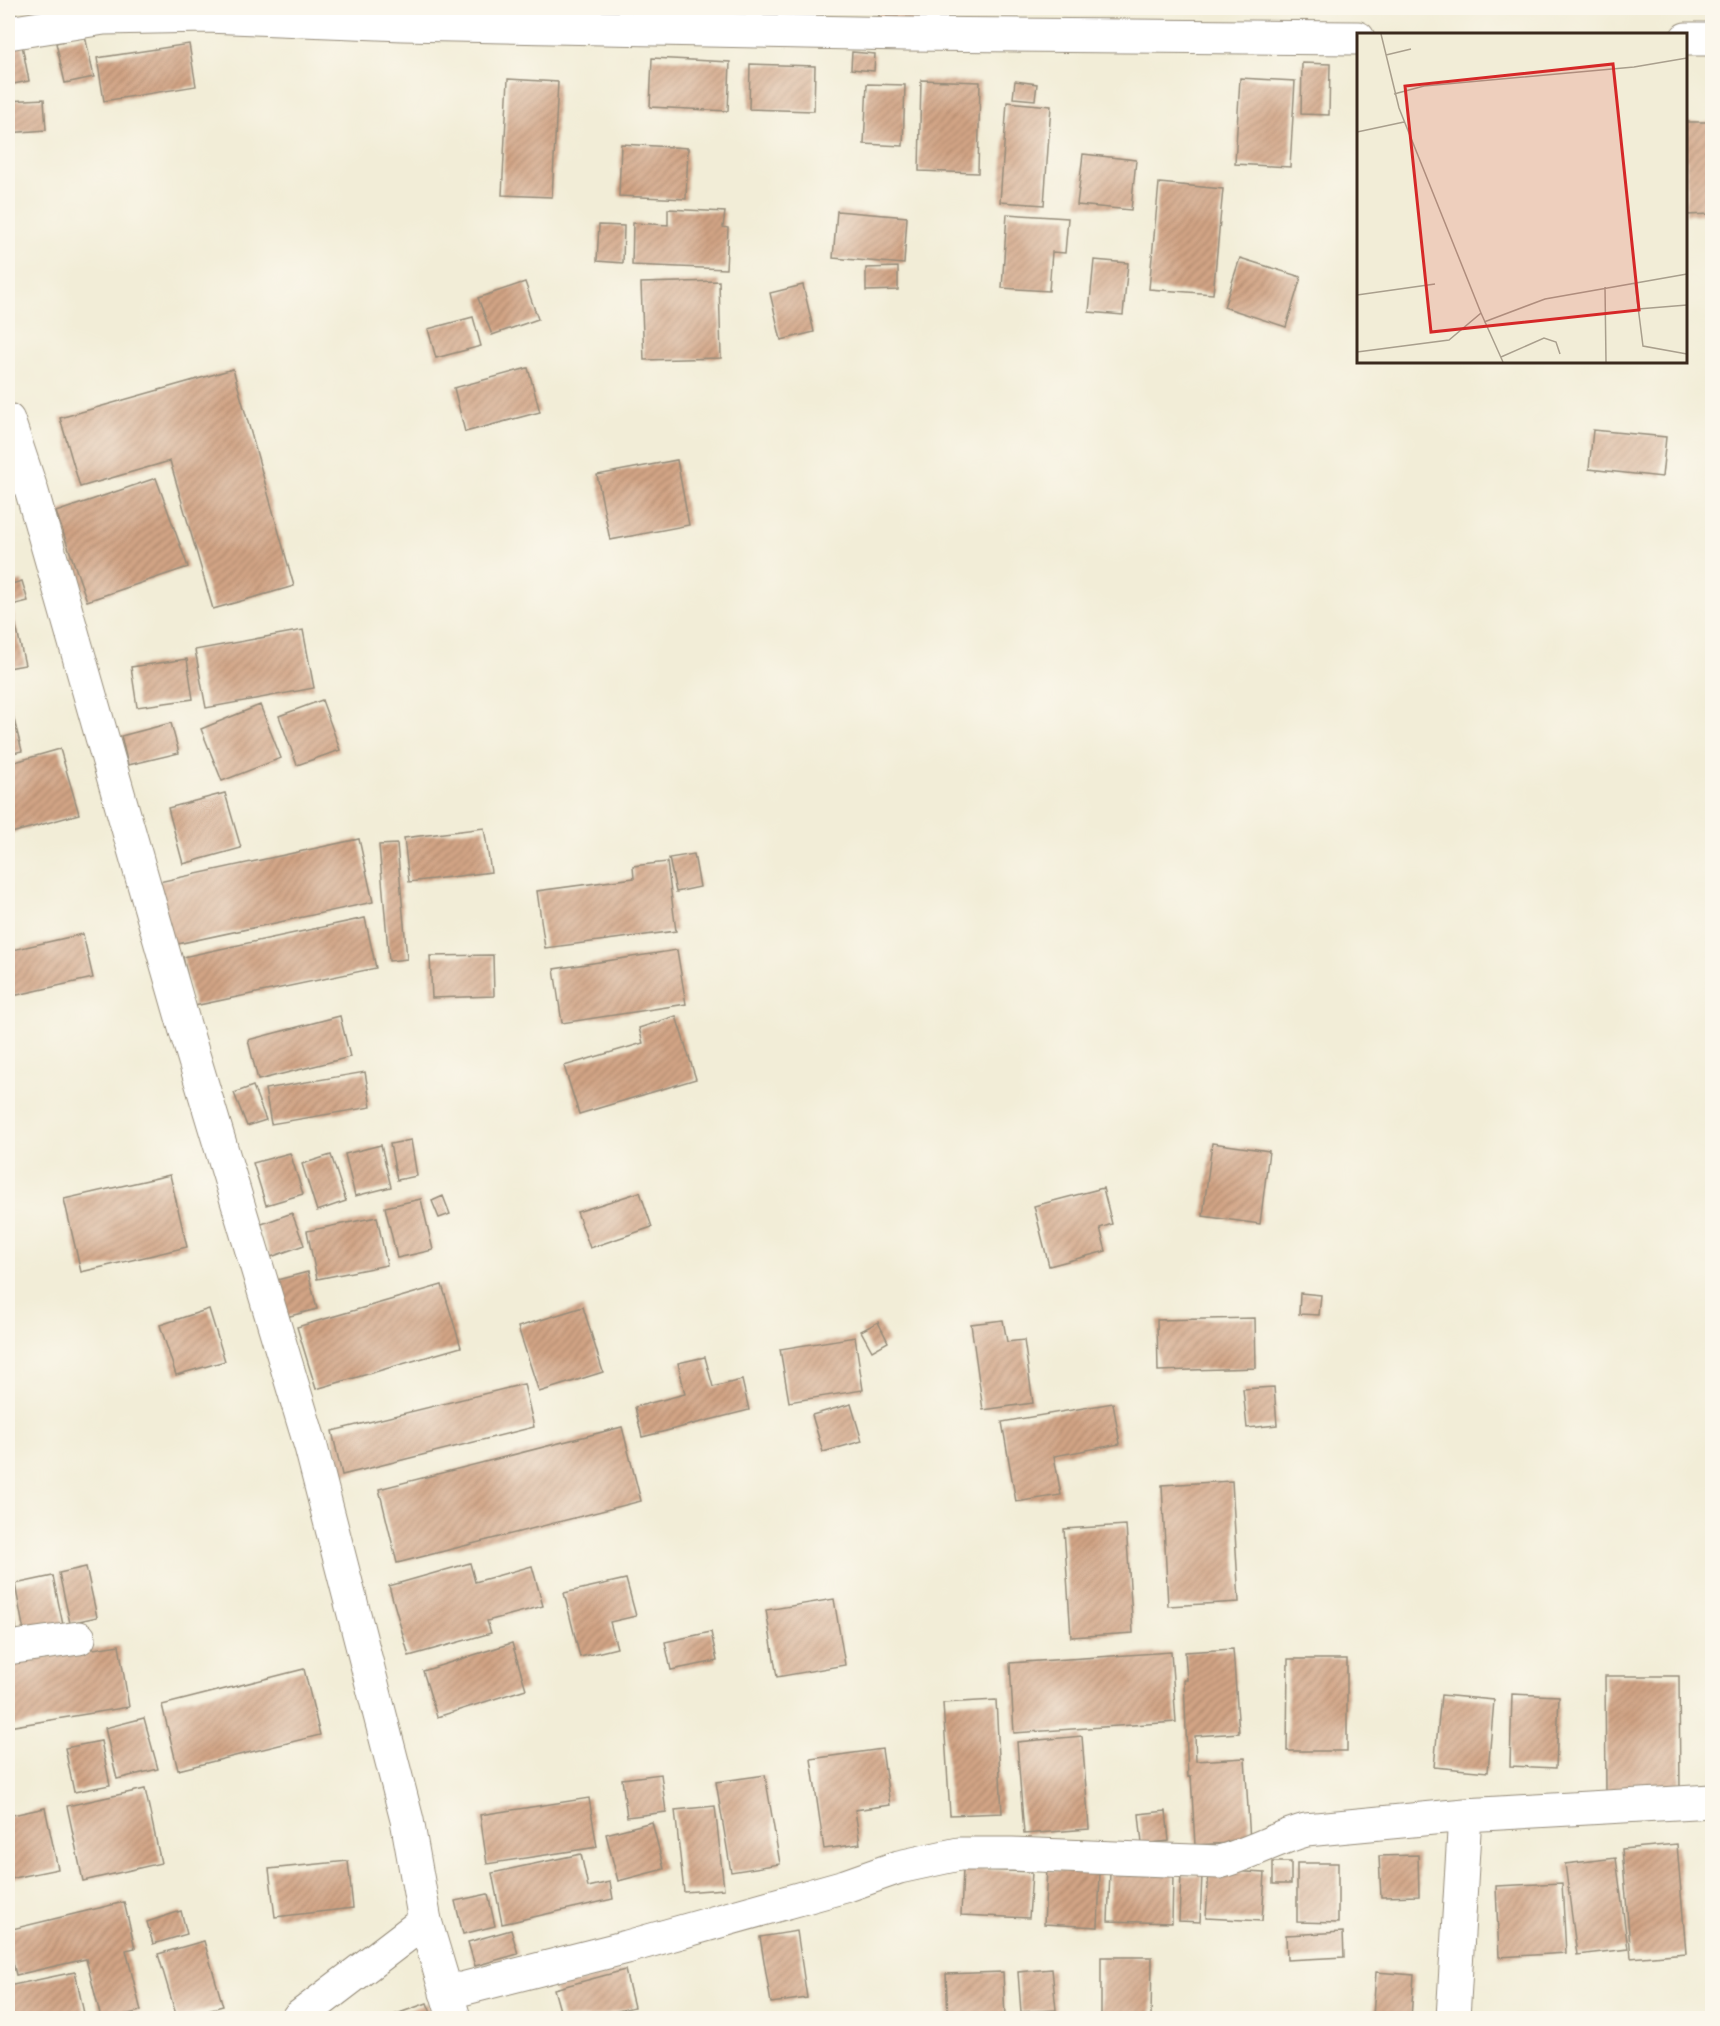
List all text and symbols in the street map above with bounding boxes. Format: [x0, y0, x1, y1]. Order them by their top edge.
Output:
inset map [1357, 33, 1687, 363]

